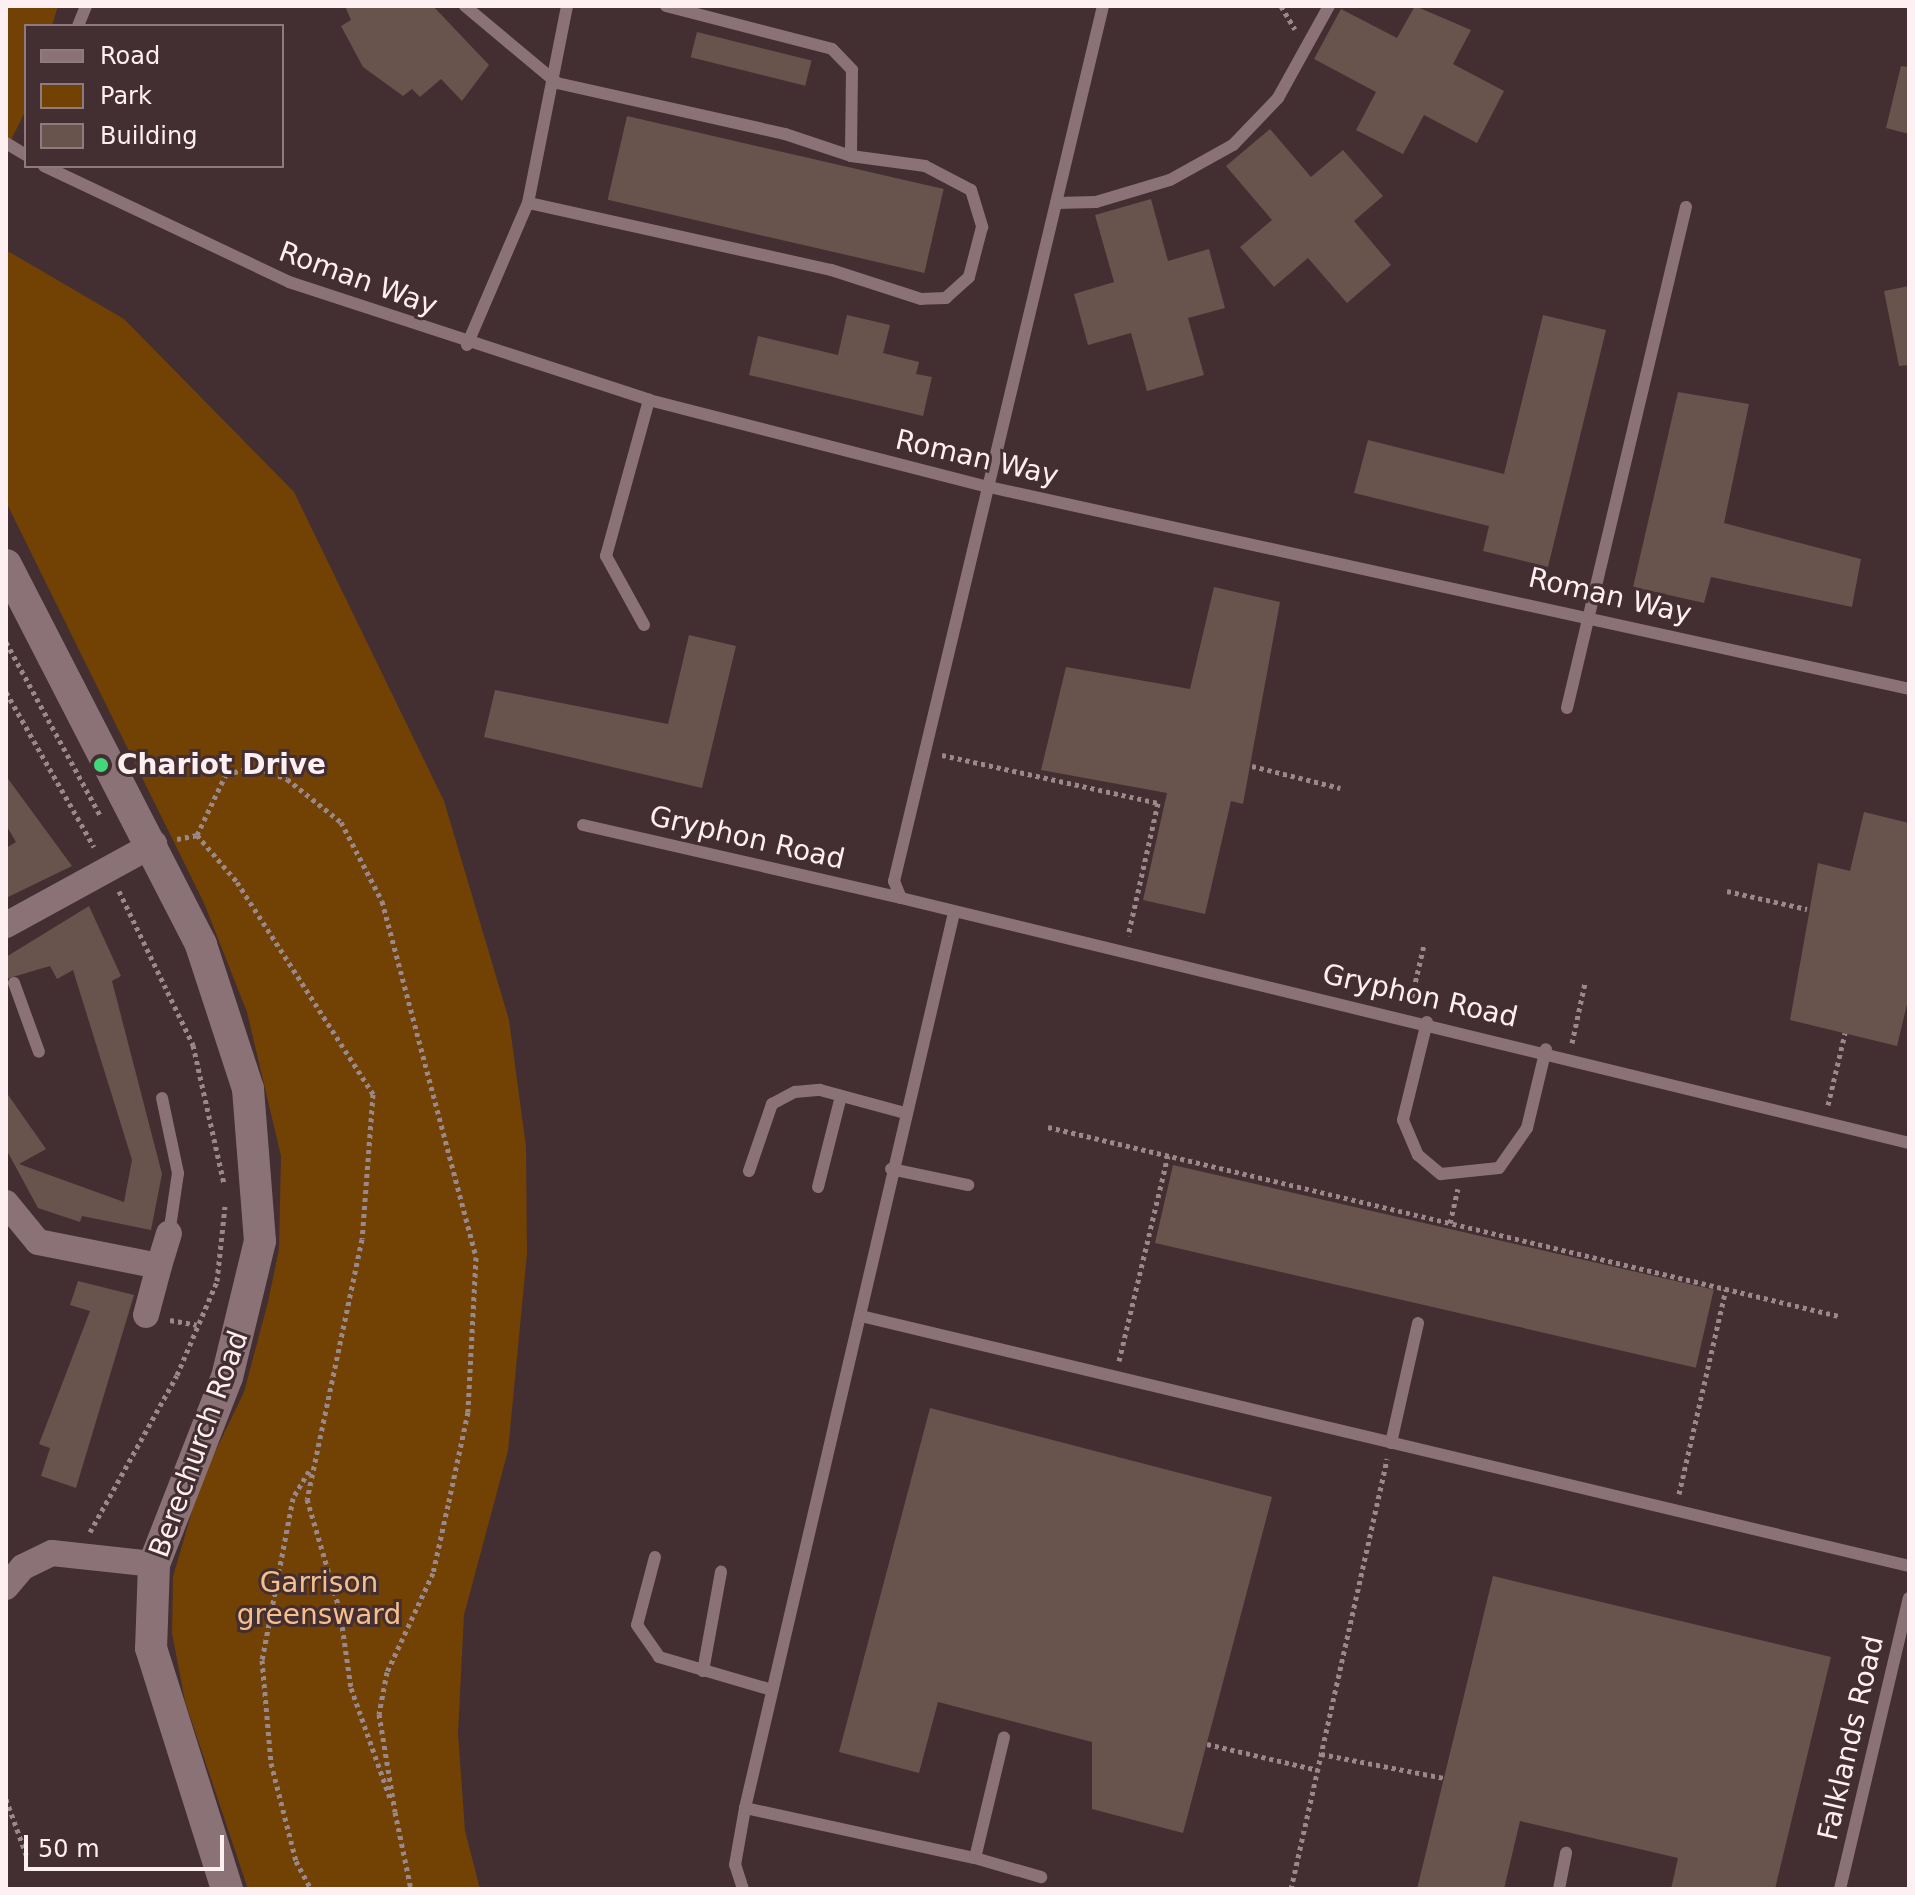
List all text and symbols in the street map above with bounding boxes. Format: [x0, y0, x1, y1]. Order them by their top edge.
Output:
legend [24, 24, 284, 168]
text: Road [100, 42, 160, 70]
text: Park [100, 82, 152, 110]
text: Building [100, 122, 197, 150]
street label: Roman Way [274, 235, 442, 323]
street label: Roman Way [892, 423, 1062, 493]
street label: Roman Way [1525, 561, 1695, 631]
place label: Chariot Drive [117, 748, 326, 782]
marker: Chariot Drive [92, 756, 110, 774]
street label: Gryphon Road [646, 799, 848, 877]
street label: Gryphon Road [1319, 957, 1521, 1035]
street label: Berechurch Road [142, 1326, 256, 1562]
park label: Garrison greensward [237, 1566, 401, 1632]
street label: Falklands Road [1811, 1632, 1891, 1844]
scale bar [28, 1819, 228, 1869]
text: 50 m [38, 1835, 100, 1863]

